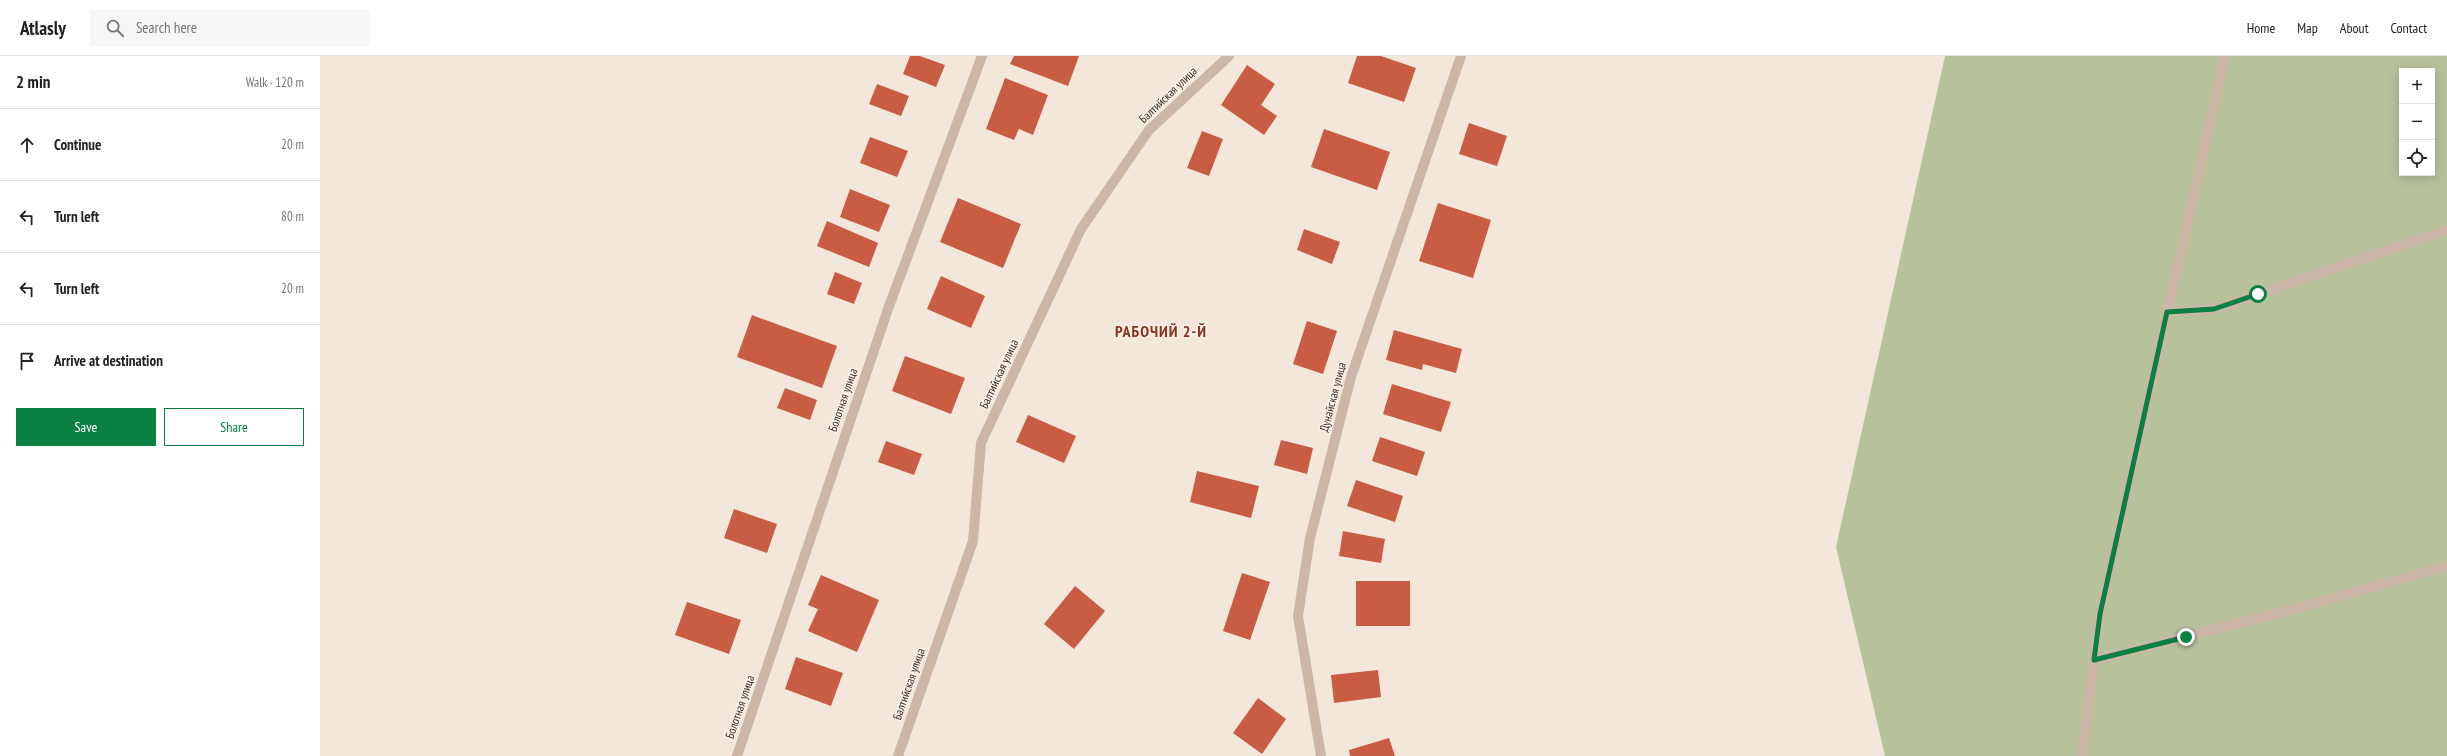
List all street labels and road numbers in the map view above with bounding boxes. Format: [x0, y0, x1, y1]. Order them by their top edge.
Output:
street label: Балтийская улица [1136, 63, 1200, 126]
street label: Балтийская улица [976, 337, 1021, 411]
street label: Дунайская улица [1316, 360, 1349, 433]
street label: Болотная улица [825, 366, 860, 434]
street label: Балтийская улица [889, 646, 928, 722]
street label: Болотная улица [722, 673, 757, 741]

